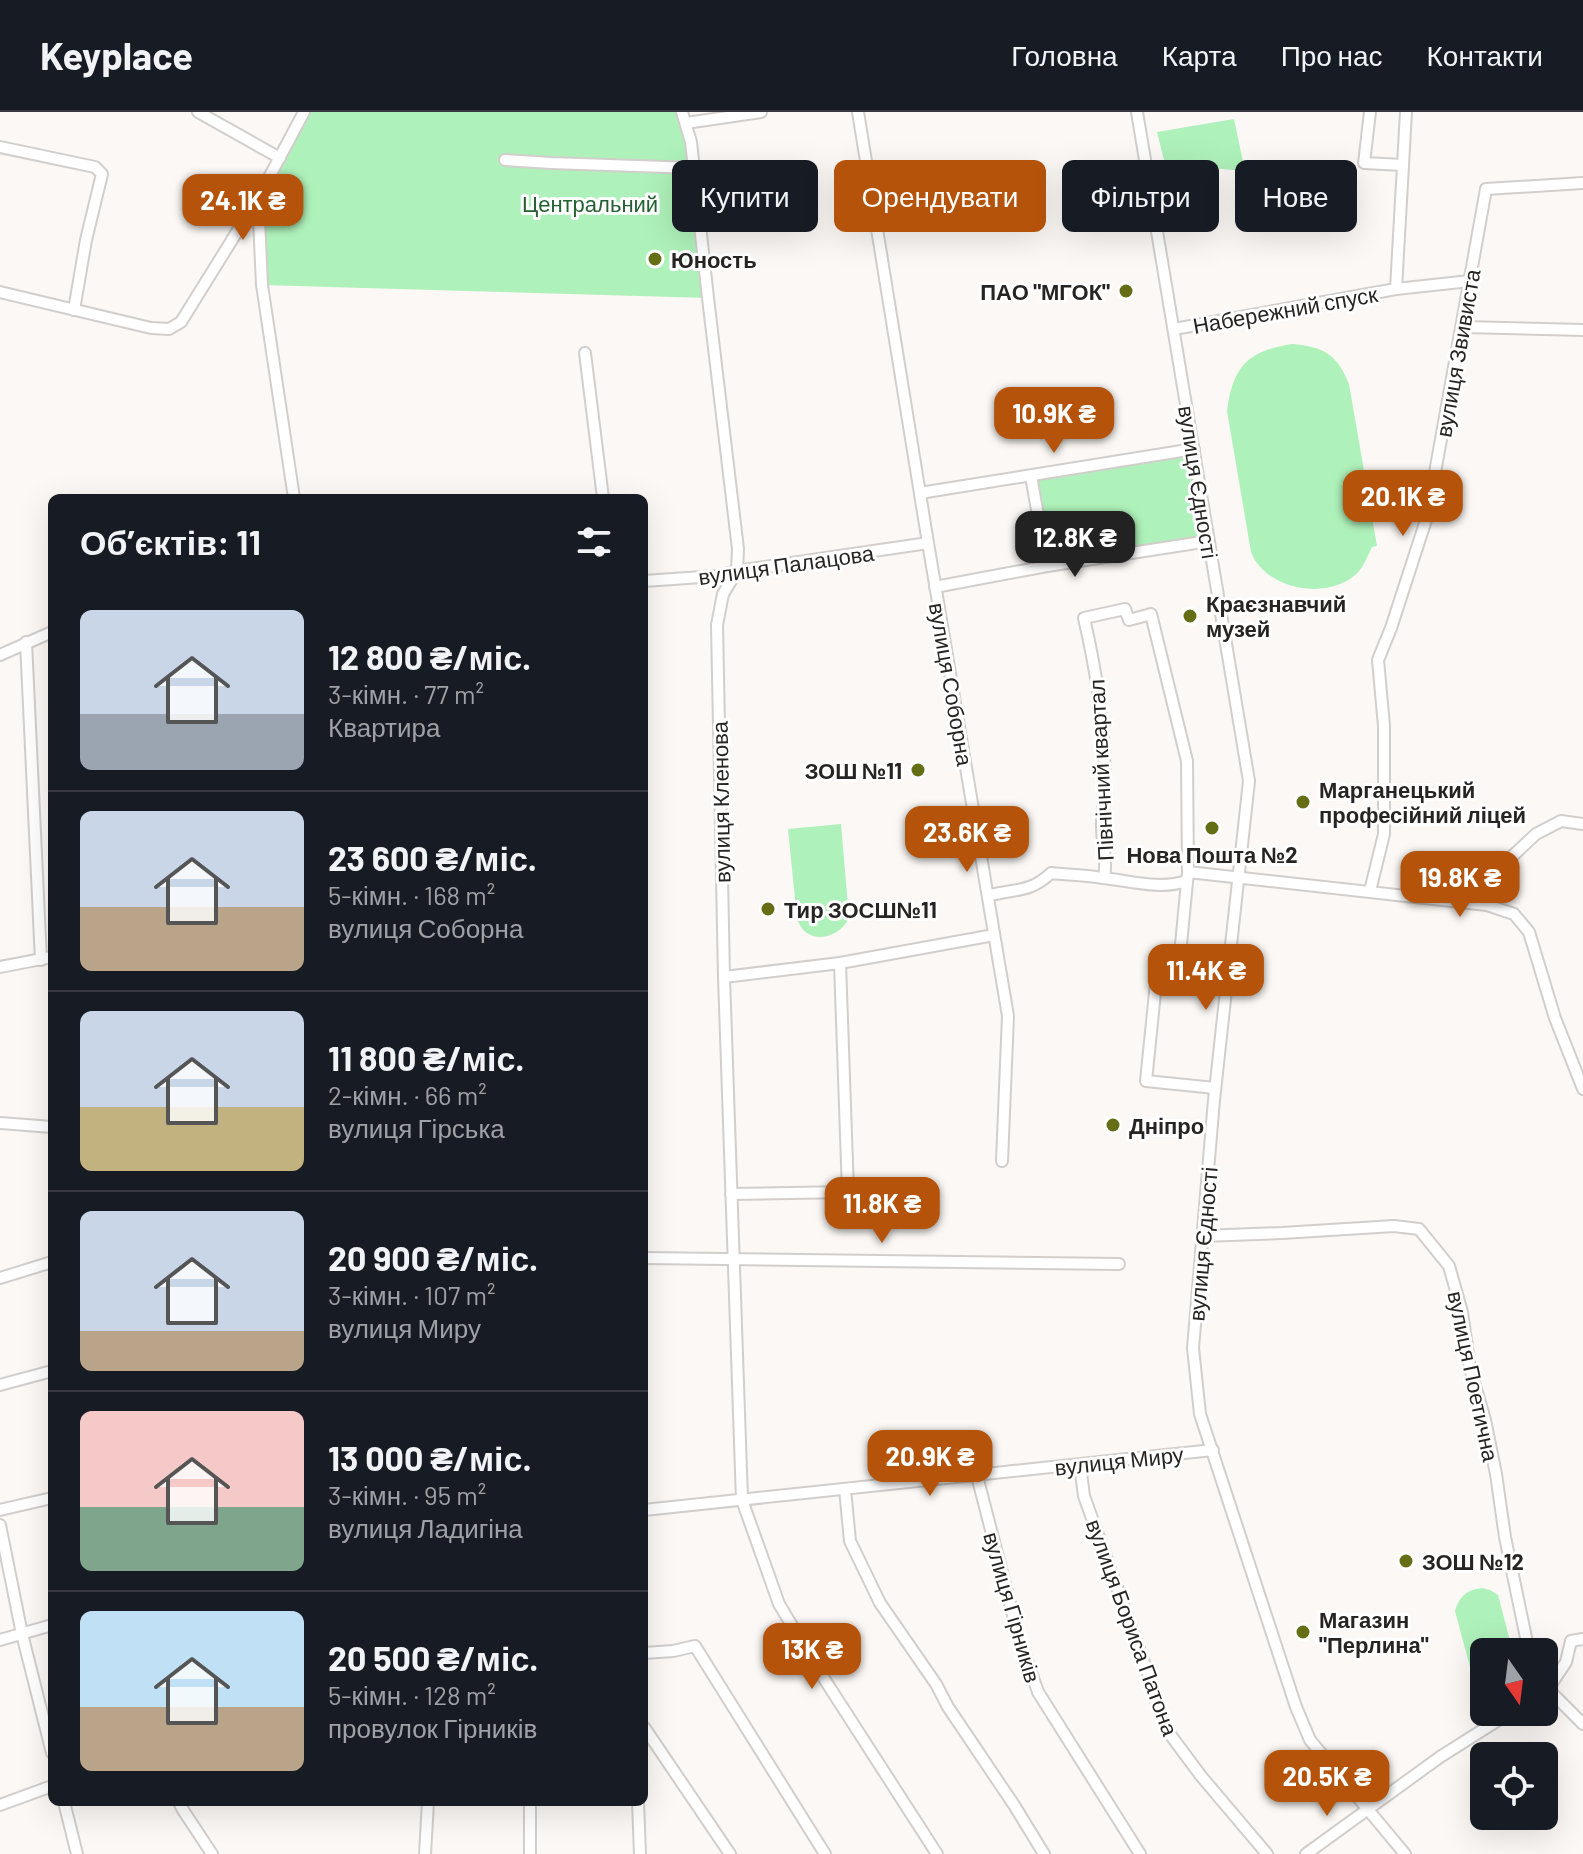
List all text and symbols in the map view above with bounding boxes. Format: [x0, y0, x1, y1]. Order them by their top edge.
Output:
text: Keyplace [40, 32, 193, 78]
text: Головна [1011, 38, 1118, 72]
text: Карта [1162, 38, 1237, 72]
text: Про нас [1281, 38, 1383, 72]
text: Контакти [1427, 38, 1543, 72]
chip: Купити [672, 160, 818, 232]
chip: Орендувати [834, 160, 1046, 232]
chip: Фільтри [1062, 160, 1219, 232]
chip: Нове [1235, 160, 1357, 232]
pin: 24.1K ₴ [169, 174, 317, 242]
text: 24.1K ₴ [200, 184, 286, 215]
park label: Центральний [522, 190, 658, 217]
place label: Юность [671, 246, 757, 272]
marker: Юность [646, 250, 664, 268]
street label: вулиця Звивиста [1429, 266, 1486, 439]
place label: ПАО "МГОК" [980, 278, 1110, 304]
street label: Набережний спуск [1191, 280, 1380, 339]
marker: ПАО "МГОК" [1117, 282, 1135, 300]
pin: 10.9K ₴ [980, 387, 1128, 455]
text: 10.9K ₴ [1012, 397, 1096, 428]
street label: вулиця Єдності [1173, 404, 1224, 561]
pin: 20.1K ₴ [1329, 470, 1477, 538]
text: 20.1K ₴ [1361, 480, 1445, 511]
pin: 12.8K ₴ [1001, 511, 1149, 579]
icon: filters [572, 520, 616, 564]
text: Об’єктів: 11 [80, 521, 261, 562]
text: 12.8K ₴ [1033, 521, 1117, 552]
street label: вулиця Палацова [696, 539, 876, 590]
place label: Краєзнавчий музей [1206, 590, 1346, 642]
street label: вулиця Соборна [924, 600, 979, 769]
marker: Краєзнавчий музей [1181, 607, 1199, 625]
text: 12 800 ₴/міс. [328, 636, 531, 677]
icon: home [144, 642, 240, 738]
text: 3-кімн. · 77 m² [328, 678, 484, 709]
street label: Північний квартал [1082, 678, 1119, 862]
text: Квартира [328, 711, 440, 742]
street label: вулиця Кленова [706, 720, 735, 883]
place label: ЗОШ №11 [805, 757, 902, 783]
marker: ЗОШ №11 [909, 761, 927, 779]
place label: Марганецький професійний ліцей [1319, 776, 1526, 828]
marker: Марганецький професійний ліцей [1294, 793, 1312, 811]
pin: 23.6K ₴ [893, 806, 1041, 874]
text: 23.6K ₴ [923, 816, 1011, 847]
marker: Нова Пошта №2 [1203, 819, 1221, 837]
text: 23 600 ₴/міс. [328, 837, 537, 878]
place label: Нова Пошта №2 [1126, 841, 1298, 867]
icon: home [144, 843, 240, 939]
pin: 19.8K ₴ [1386, 851, 1534, 919]
text: 19.8K ₴ [1419, 861, 1501, 892]
text: 5-кімн. · 168 m² [328, 879, 495, 910]
place label: Тир ЗОСШ№11 [784, 896, 937, 923]
marker: Тир ЗОСШ№11 [759, 900, 777, 918]
text: вулиця Соборна [328, 912, 523, 943]
pin: 11.4K ₴ [1132, 944, 1280, 1012]
text: 11.4K ₴ [1166, 954, 1246, 985]
text: 11 800 ₴/міс. [328, 1037, 525, 1078]
icon: home [144, 1043, 240, 1139]
text: 2-кімн. · 66 m² [328, 1079, 487, 1110]
text: вулиця Гірська [328, 1112, 505, 1143]
place label: Дніпро [1129, 1112, 1204, 1139]
marker: Дніпро [1104, 1116, 1122, 1134]
street label: вулиця Єдності [1182, 1166, 1223, 1322]
pin: 11.8K ₴ [808, 1177, 956, 1245]
text: 11.8K ₴ [843, 1187, 921, 1218]
text: 20 900 ₴/міс. [328, 1237, 538, 1278]
icon: home [144, 1243, 240, 1339]
text: 3-кімн. · 107 m² [328, 1279, 495, 1310]
street label: вулиця Поетична [1442, 1288, 1505, 1465]
text: вулиця Миру [328, 1312, 481, 1343]
pin: 20.9K ₴ [856, 1430, 1004, 1498]
text: 13 000 ₴/міс. [328, 1437, 532, 1478]
text: 20.9K ₴ [885, 1440, 975, 1471]
street label: вулиця Миру [1053, 1440, 1185, 1481]
icon: home [144, 1443, 240, 1539]
text: 3-кімн. · 95 m² [328, 1479, 486, 1510]
text: вулиця Ладигіна [328, 1512, 523, 1543]
street label: вулиця Бориса Патона [1081, 1515, 1185, 1740]
street label: вулиця Гірників [978, 1529, 1047, 1686]
place label: ЗОШ №12 [1422, 1548, 1524, 1574]
marker: ЗОШ №12 [1397, 1552, 1415, 1570]
place label: Магазин "Перлина" [1319, 1606, 1429, 1658]
pin: 13K ₴ [756, 1623, 868, 1691]
marker: Магазин "Перлина" [1294, 1623, 1312, 1641]
text: 13K ₴ [781, 1633, 843, 1664]
text: 20 500 ₴/міс. [328, 1637, 539, 1678]
north arrow [1470, 1638, 1558, 1726]
map controls [1470, 1638, 1558, 1830]
icon: home [144, 1643, 240, 1739]
text: 5-кімн. · 128 m² [328, 1679, 496, 1710]
text: провулок Гірників [328, 1712, 537, 1743]
button: locate [1470, 1742, 1558, 1830]
pin: 20.5K ₴ [1253, 1750, 1401, 1818]
text: 20.5K ₴ [1282, 1760, 1372, 1791]

